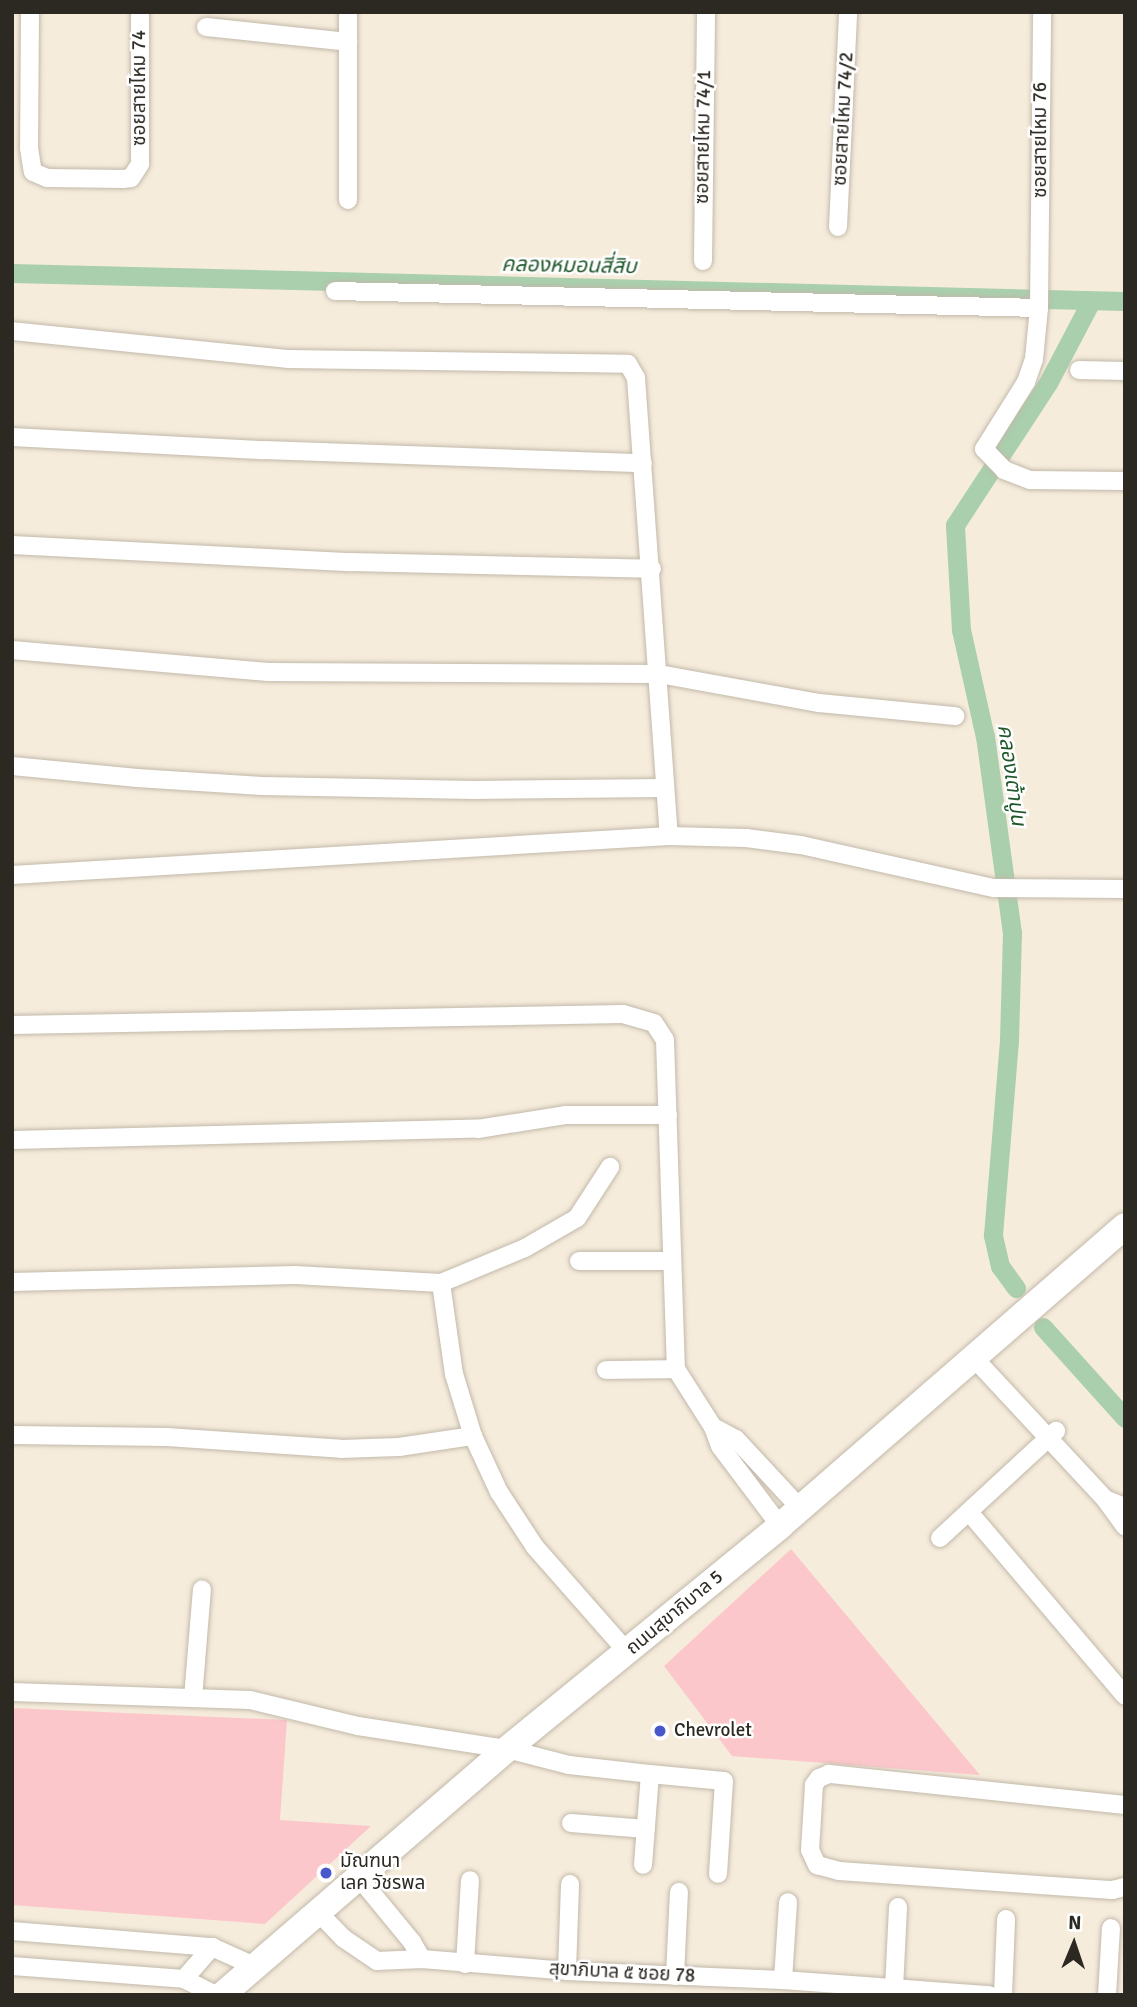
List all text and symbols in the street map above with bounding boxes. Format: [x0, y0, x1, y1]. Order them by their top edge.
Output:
street label: ซอยสายไหม 74 [129, 30, 151, 146]
street label: ซอยสายไหม 74/2 [829, 51, 859, 187]
street label: ซอยสายไหม 74/1 [691, 70, 717, 204]
street label: ซอยสายไหม 76 [1030, 82, 1052, 198]
water label: คลองหมอนสี่สิบ [501, 251, 637, 279]
water label: คลองเต้าปูน [992, 723, 1032, 827]
street label: ถนนสุขาภิบาล 5 [622, 1566, 728, 1660]
place label: Chevrolet [674, 1720, 752, 1742]
marker: Chevrolet [652, 1723, 668, 1739]
place label: มัณฑนา เลค วัชรพล [340, 1851, 425, 1895]
marker: มัณฑนา เลค วัชรพล [318, 1865, 334, 1881]
north arrow [1039, 1909, 1109, 1979]
text: N [1068, 1911, 1082, 1935]
street label: สุขาภิบาล ๕ ซอย 78 [548, 1958, 696, 1988]

